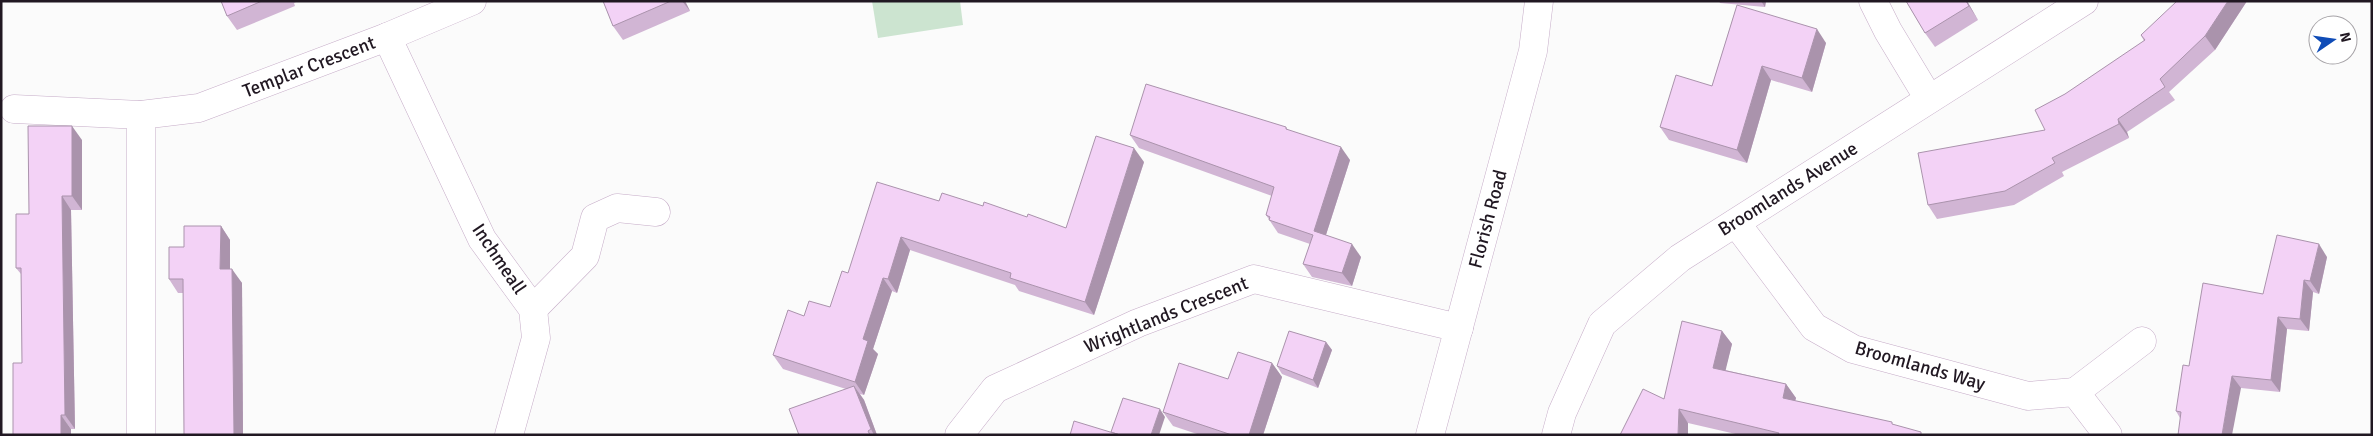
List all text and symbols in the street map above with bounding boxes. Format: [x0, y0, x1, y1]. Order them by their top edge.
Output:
north arrow [2308, 15, 2358, 65]
street label: Templar Crescent [239, 31, 379, 103]
text: N [2336, 31, 2355, 44]
street label: Broomlands Avenue [1714, 136, 1862, 242]
street label: Florish Road [1463, 167, 1513, 271]
street label: Inchmeall [467, 219, 531, 299]
street label: Wrightlands Crescent [1080, 271, 1252, 359]
street label: Broomlands Way [1852, 336, 1988, 396]

